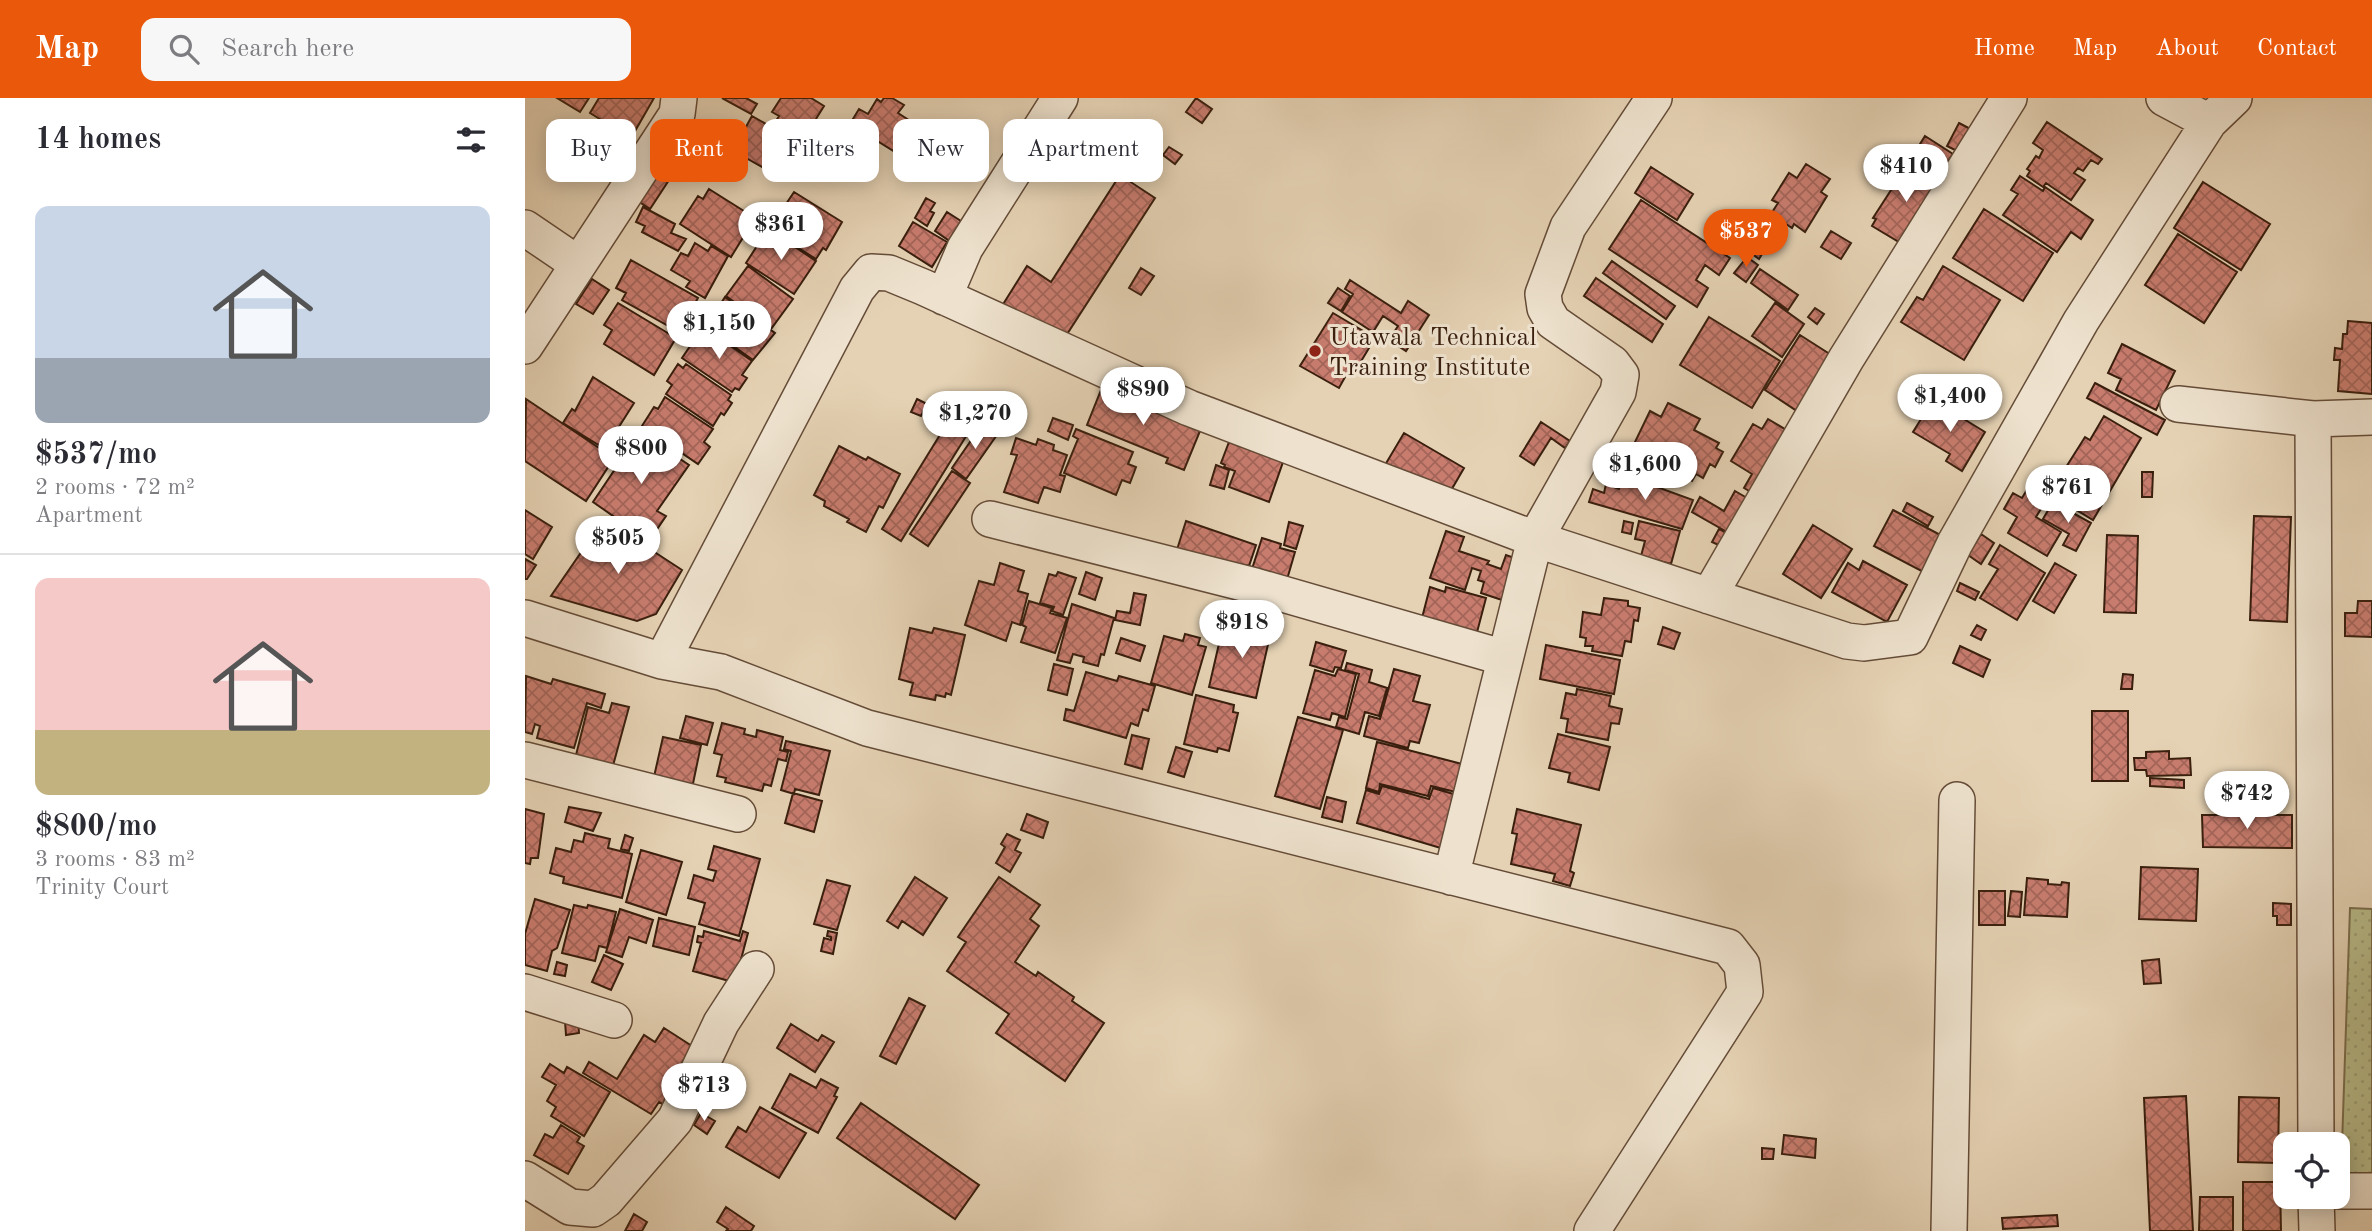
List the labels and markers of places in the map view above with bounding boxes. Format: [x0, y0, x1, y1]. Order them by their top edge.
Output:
pin: $410 [1865, 144, 1947, 204]
pin: $361 [740, 202, 822, 262]
pin: $537 [1705, 209, 1787, 269]
pin: $1,150 [662, 302, 776, 361]
place label: Utawala Technical Training Institute [1329, 325, 1536, 381]
marker: Utawala Technical Training Institute [1307, 343, 1323, 359]
pin: $890 [1102, 368, 1184, 427]
pin: $1,400 [1893, 374, 2007, 434]
pin: $1,270 [918, 392, 1032, 451]
pin: $800 [600, 426, 682, 486]
pin: $1,600 [1588, 442, 1702, 502]
pin: $761 [2027, 466, 2109, 525]
pin: $505 [577, 517, 659, 576]
pin: $918 [1201, 601, 1283, 660]
pin: $742 [2206, 772, 2288, 831]
pin: $713 [663, 1063, 745, 1123]

